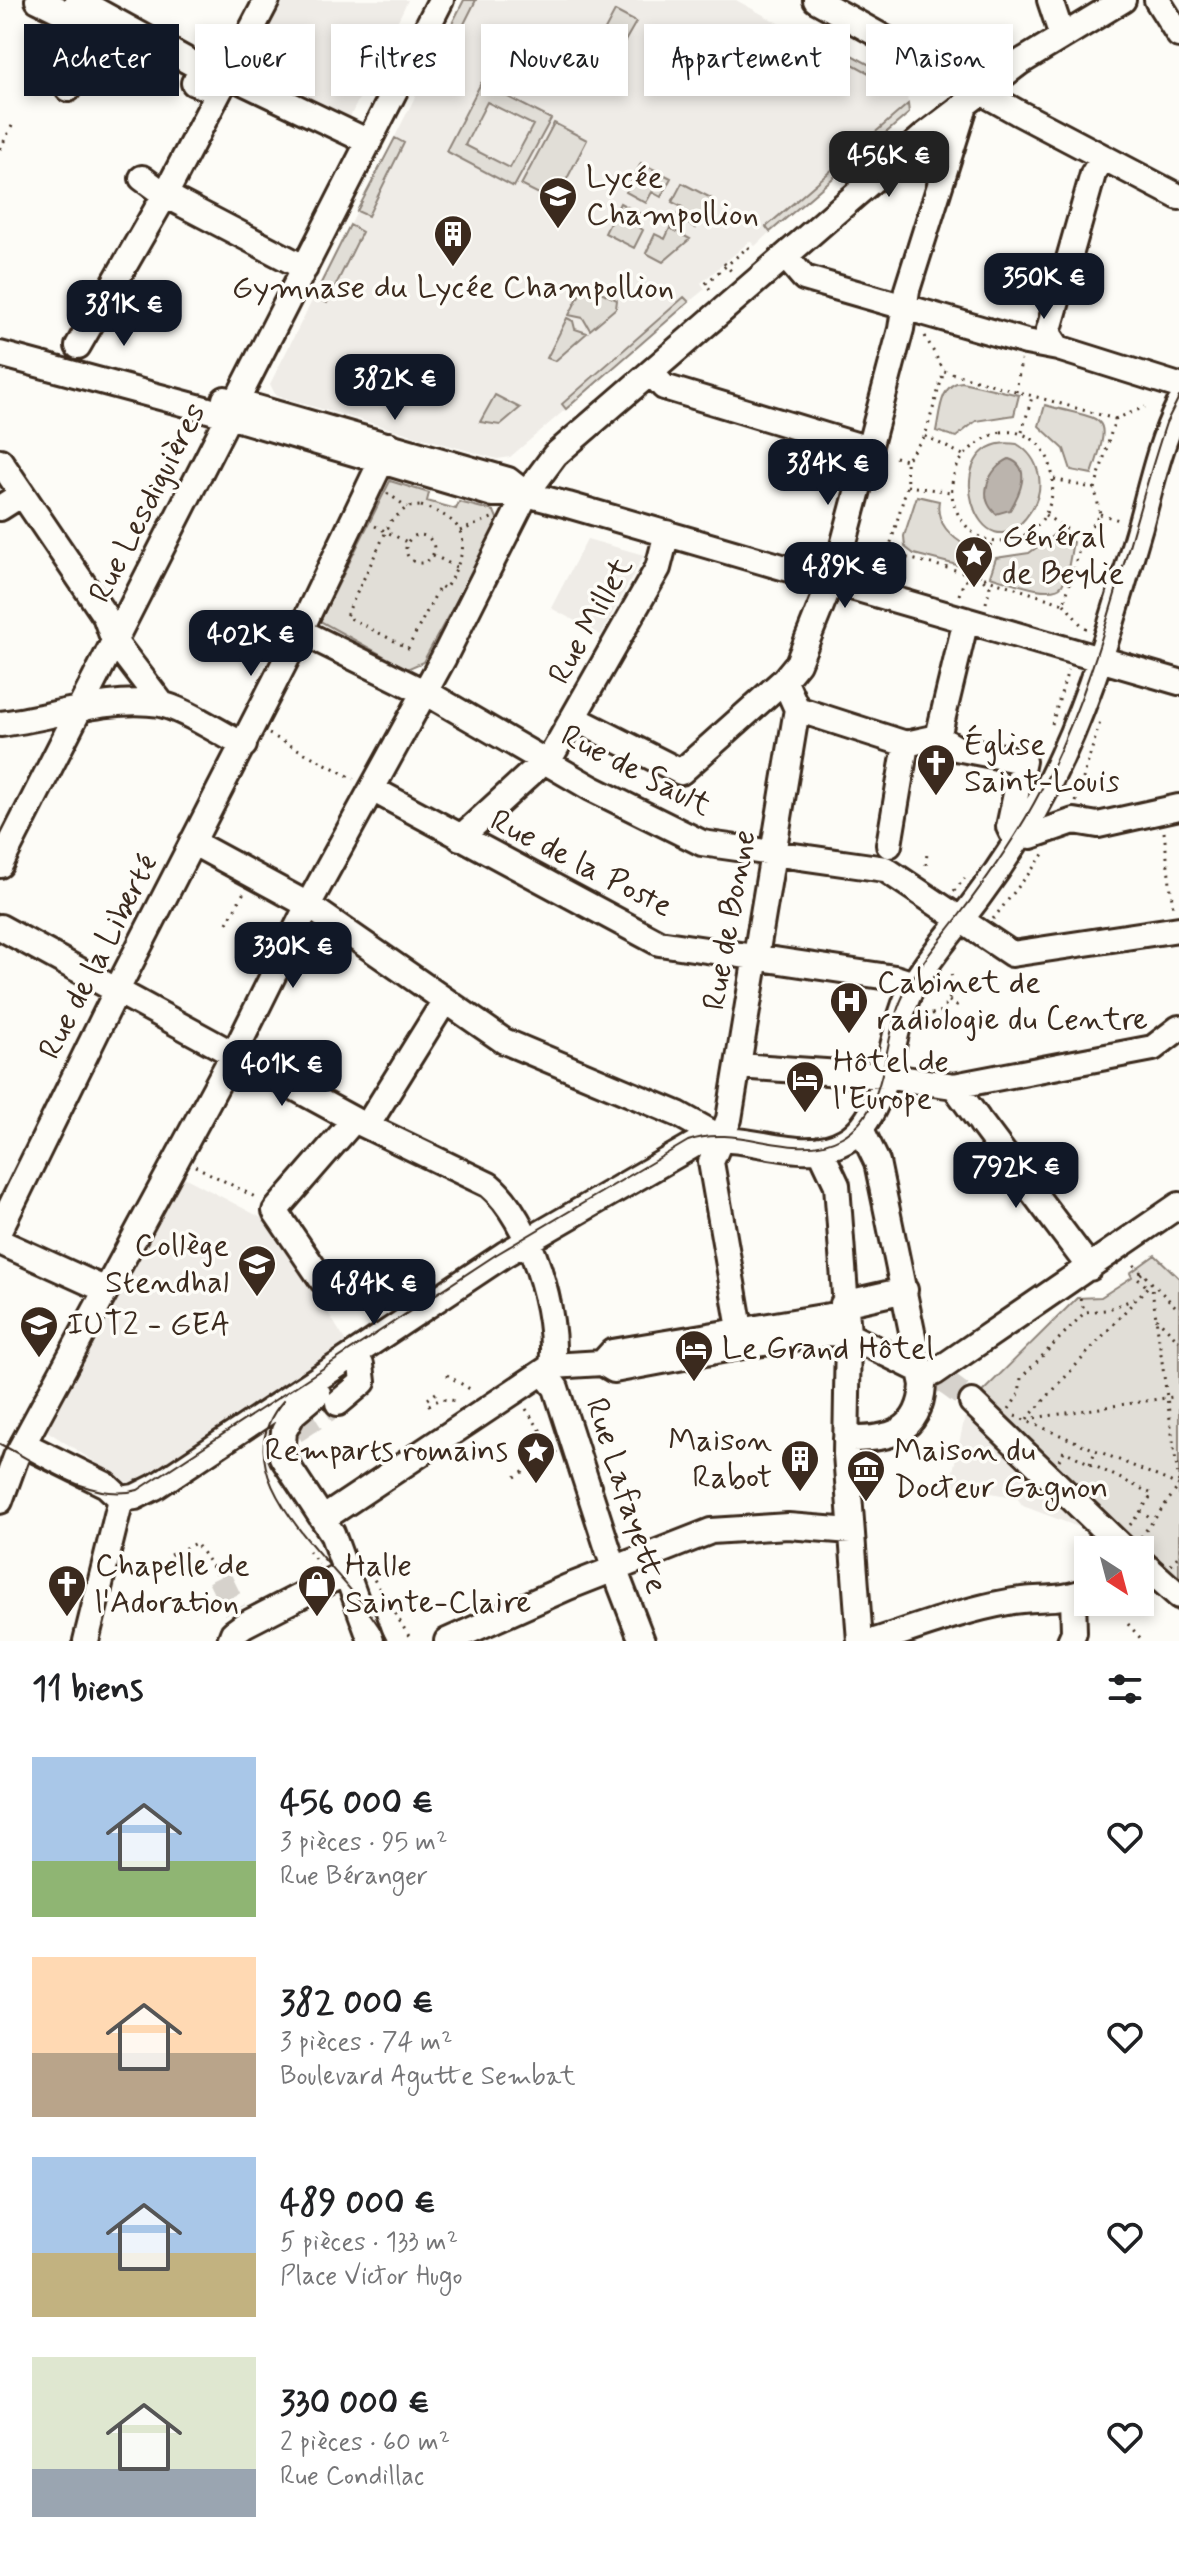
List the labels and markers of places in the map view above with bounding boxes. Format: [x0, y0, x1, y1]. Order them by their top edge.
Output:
pin: 456K € [824, 131, 954, 199]
place label: Lycée Champollion [586, 157, 759, 236]
school or university icon: Lycée Champollion [537, 175, 579, 230]
building icon: Gymnase du Lycée Champollion [432, 213, 474, 268]
pin: 350K € [979, 253, 1109, 321]
place label: Gymnase du Lycée Champollion [232, 267, 674, 309]
pin: 381K € [59, 280, 189, 348]
pin: 382K € [330, 354, 460, 422]
pin: 384K € [763, 439, 893, 507]
place label: Général de Beylie [1002, 516, 1124, 595]
place icon: Général de Beylie [953, 534, 995, 589]
pin: 489K € [780, 542, 910, 610]
pin: 402K € [186, 610, 316, 678]
place label: Église Saint-Louis [964, 724, 1120, 803]
church icon: Église Saint-Louis [915, 742, 957, 797]
pin: 330K € [228, 922, 358, 990]
place label: Cabinet de radiologie du Centre [877, 962, 1148, 1041]
hospital icon: Cabinet de radiologie du Centre [828, 980, 870, 1035]
pin: 401K € [217, 1040, 347, 1108]
place label: Hôtel de l'Europe [833, 1041, 949, 1120]
hotel icon: Hôtel de l'Europe [784, 1059, 826, 1114]
pin: 792K € [951, 1142, 1081, 1210]
place label: Collège Stendhal [105, 1225, 229, 1304]
school or university icon: Collège Stendhal [236, 1243, 278, 1298]
pin: 484K € [309, 1259, 439, 1327]
school or university icon: IUT2 - GEA [18, 1304, 60, 1359]
place label: IUT2 - GEA [67, 1304, 230, 1346]
hotel icon: Le Grand Hôtel [673, 1328, 715, 1383]
place label: Le Grand Hôtel [722, 1328, 934, 1370]
place label: Maison Rabot [668, 1420, 772, 1499]
place label: Remparts romains [265, 1430, 508, 1472]
place icon: Remparts romains [515, 1430, 557, 1485]
place label: Maison du Docteur Gagnon [894, 1430, 1108, 1511]
building icon: Maison Rabot [779, 1438, 821, 1493]
museum icon: Maison du Docteur Gagnon [845, 1448, 887, 1503]
place label: Chapelle de l'Adoration [95, 1545, 250, 1624]
place label: Halle Sainte-Claire [345, 1545, 531, 1624]
church icon: Chapelle de l'Adoration [46, 1563, 88, 1618]
shop icon: Halle Sainte-Claire [296, 1563, 338, 1618]

